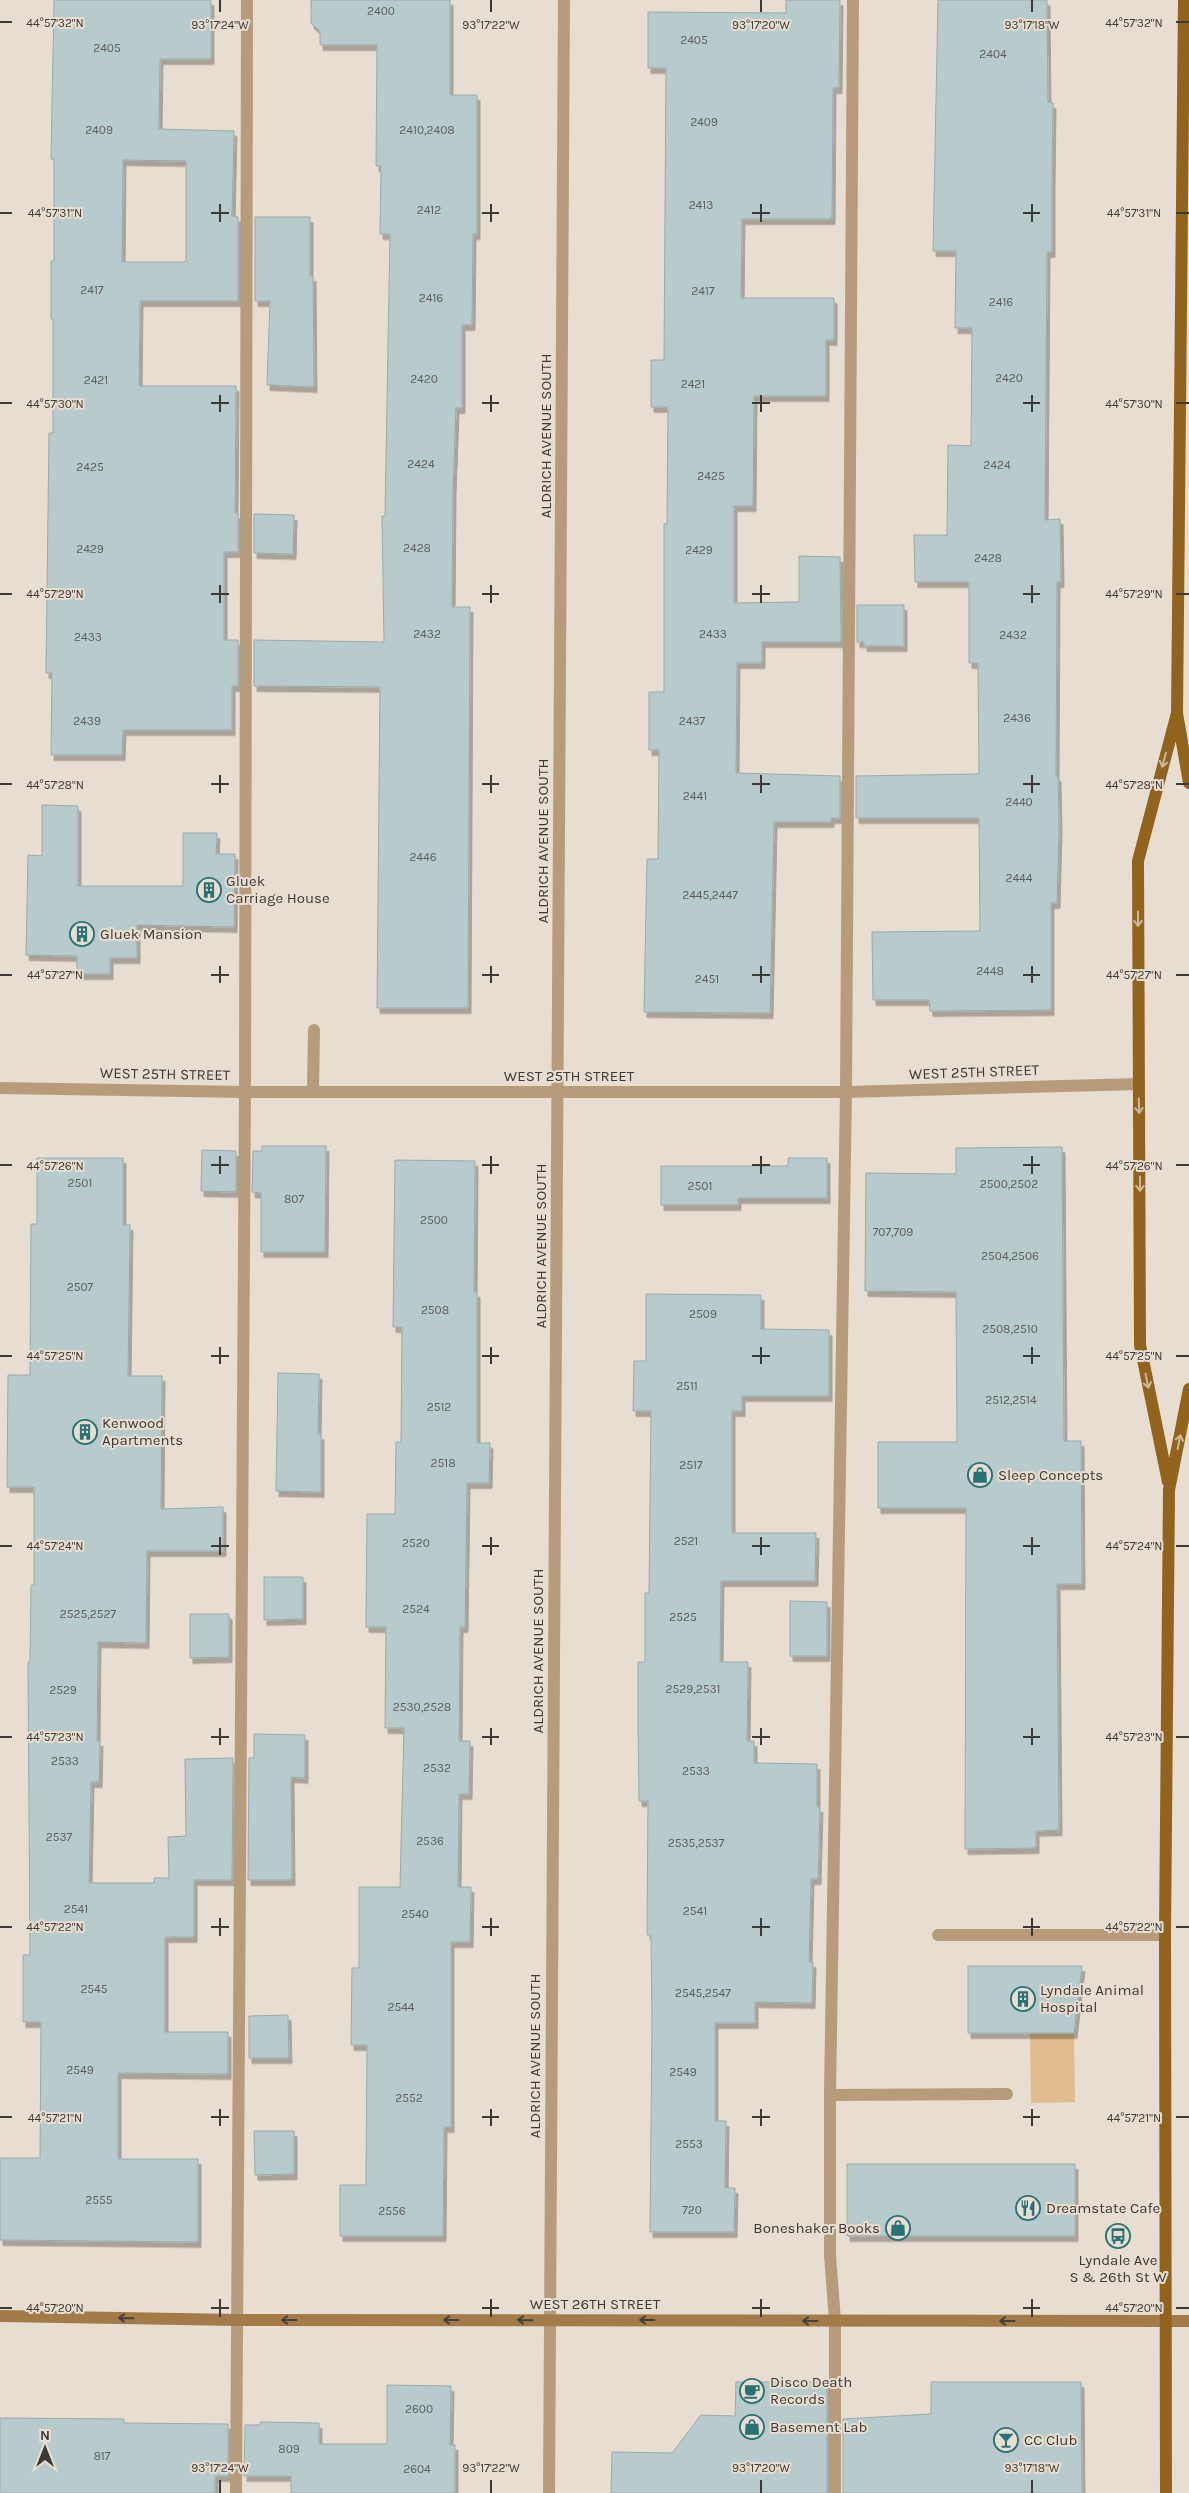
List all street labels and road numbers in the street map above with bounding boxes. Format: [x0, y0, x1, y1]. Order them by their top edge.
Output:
street label: ALDRICH AVENUE SOUTH [537, 354, 555, 518]
street label: ALDRICH AVENUE SOUTH [534, 759, 552, 923]
street label: WEST 25TH STREET [909, 1061, 1040, 1083]
street label: WEST 25TH STREET [100, 1064, 231, 1084]
street label: WEST 25TH STREET [504, 1067, 635, 1085]
street label: ALDRICH AVENUE SOUTH [532, 1164, 550, 1328]
street label: ALDRICH AVENUE SOUTH [529, 1569, 547, 1733]
street label: ALDRICH AVENUE SOUTH [526, 1974, 544, 2138]
street label: WEST 26TH STREET [530, 2295, 661, 2313]

